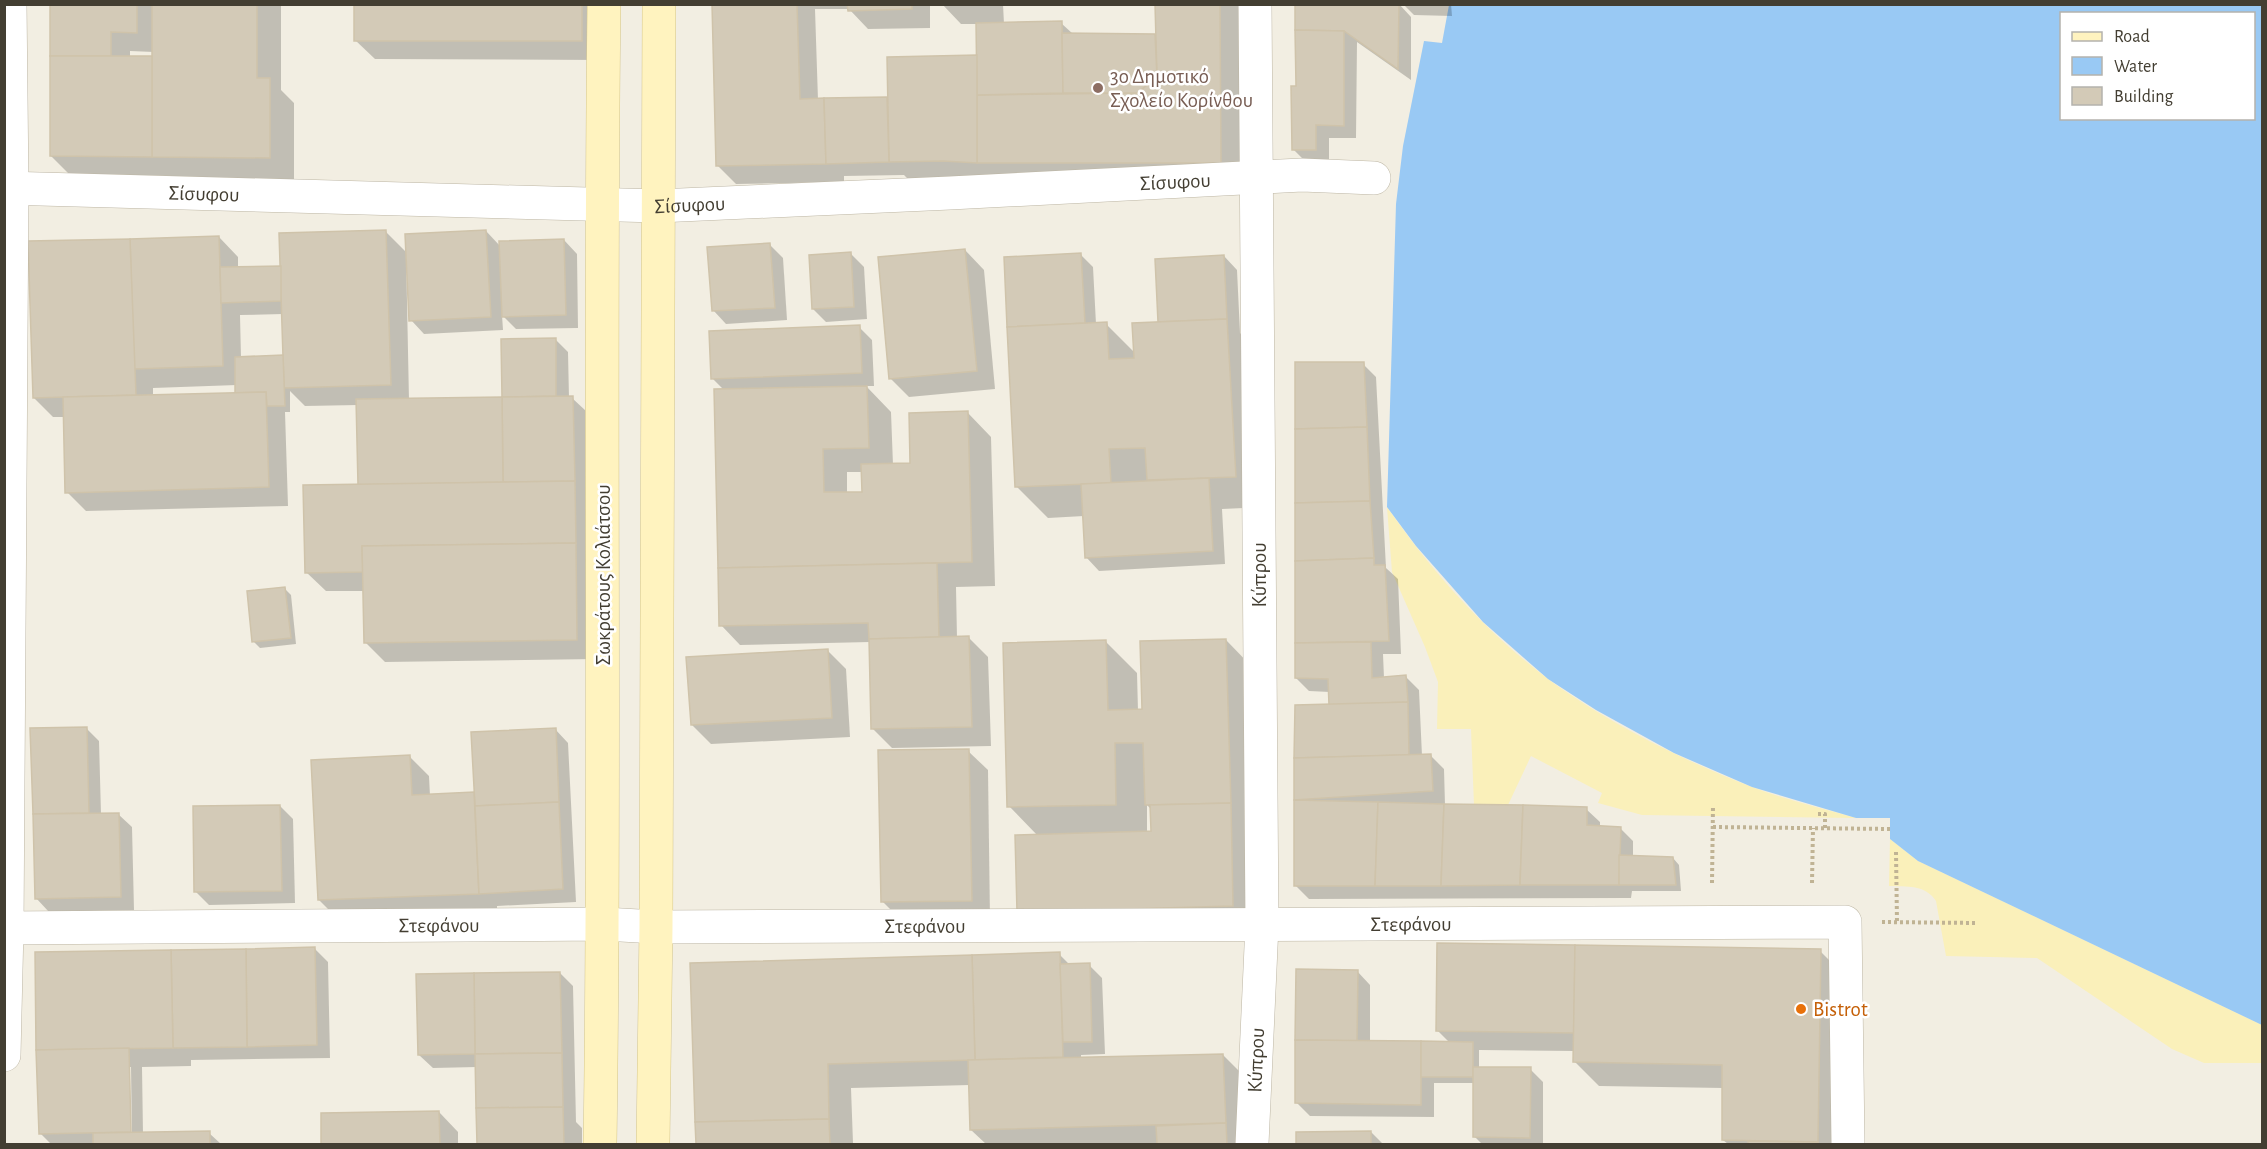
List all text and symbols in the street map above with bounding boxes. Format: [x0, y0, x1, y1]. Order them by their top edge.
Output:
legend [2060, 12, 2255, 120]
text: Road [2114, 28, 2150, 46]
text: Water [2114, 58, 2157, 76]
place label: 3ο Δημοτικό Σχολείο Κορίνθου [1110, 66, 1253, 111]
marker: 3ο Δημοτικό Σχολείο Κορίνθου [1091, 81, 1105, 95]
text: Building [2114, 88, 2174, 106]
street label: Σίσυφου [1139, 170, 1211, 194]
street label: Σίσυφου [168, 183, 240, 205]
street label: Σίσυφου [654, 193, 726, 217]
street label: Σωκράτους Κολιάτσου [593, 484, 614, 666]
street label: Κύπρου [1249, 543, 1270, 607]
street label: Στεφάνου [1370, 914, 1452, 935]
street label: Στεφάνου [398, 915, 480, 936]
street label: Στεφάνου [884, 916, 966, 937]
place label: Bistrot [1813, 999, 1868, 1020]
marker: Bistrot [1794, 1002, 1808, 1016]
street label: Κύπρου [1244, 1027, 1268, 1093]

